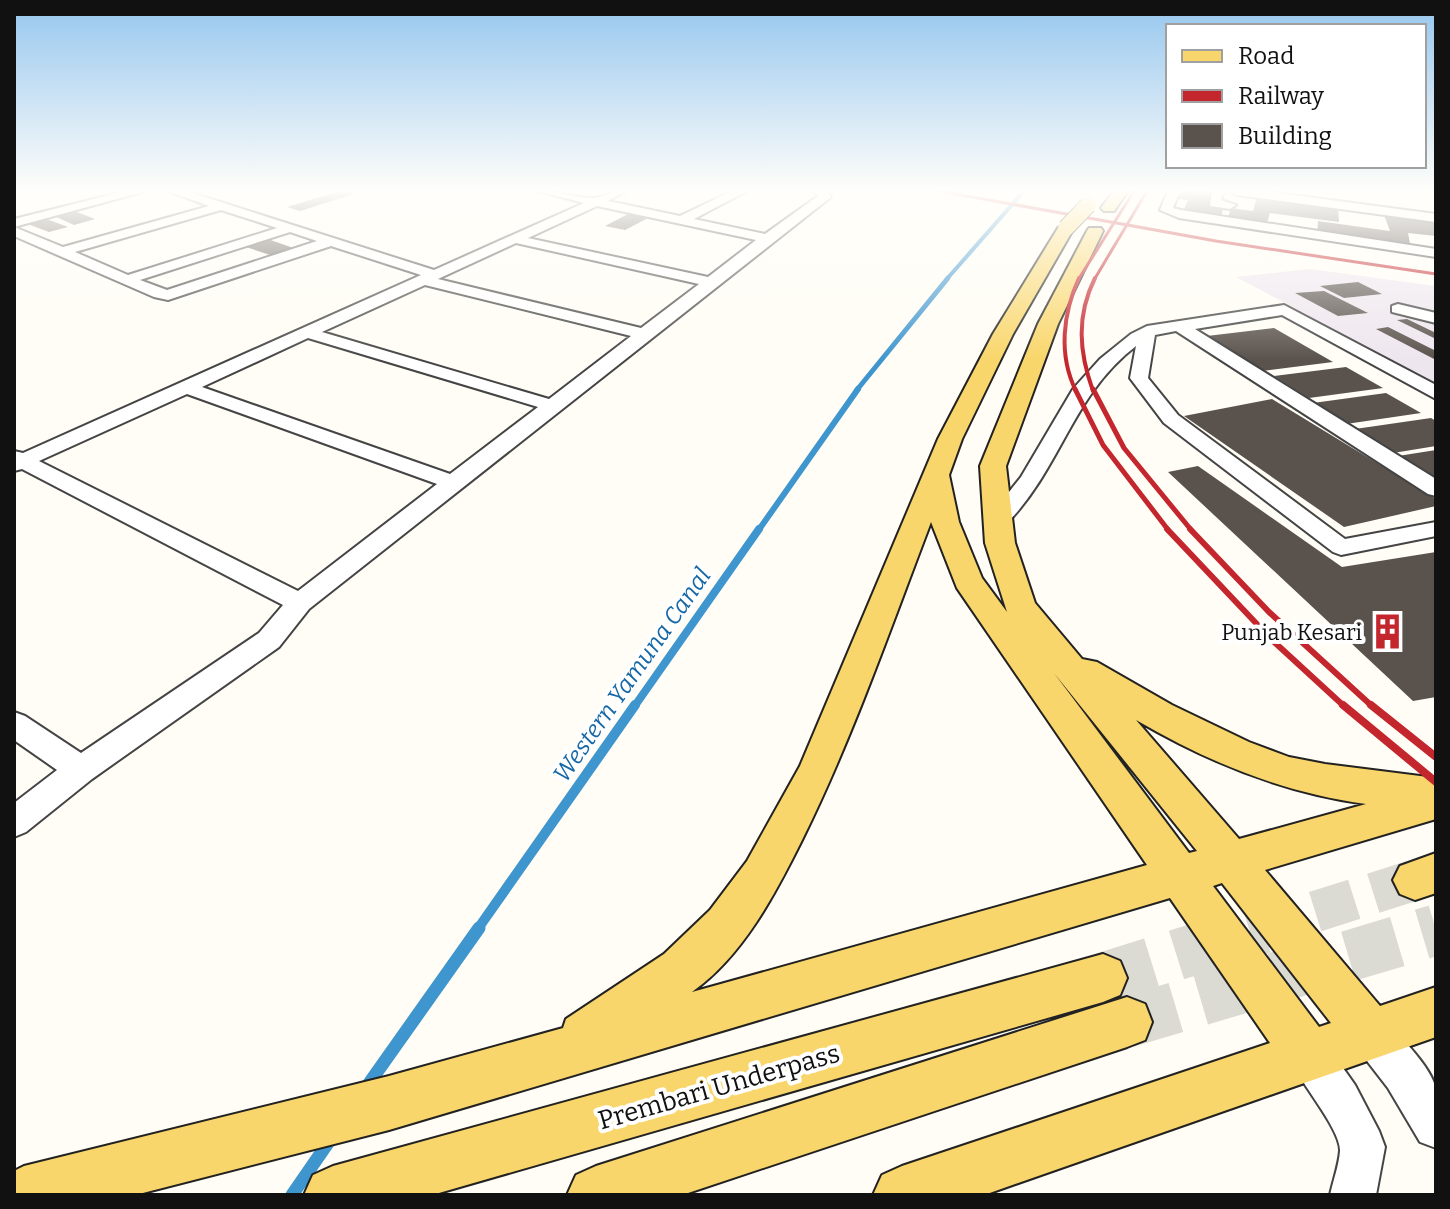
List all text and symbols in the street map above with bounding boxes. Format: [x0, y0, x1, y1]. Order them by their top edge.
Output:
legend [1166, 24, 1426, 168]
text: Road [1238, 42, 1294, 70]
text: Railway [1238, 82, 1324, 110]
text: Building [1238, 122, 1332, 150]
water label: Western Yamuna Canal [547, 563, 717, 787]
building icon: Punjab Kesari [1369, 613, 1407, 651]
place label: Punjab Kesari [1221, 619, 1362, 646]
street label: Prembari Underpass [595, 1038, 843, 1136]

